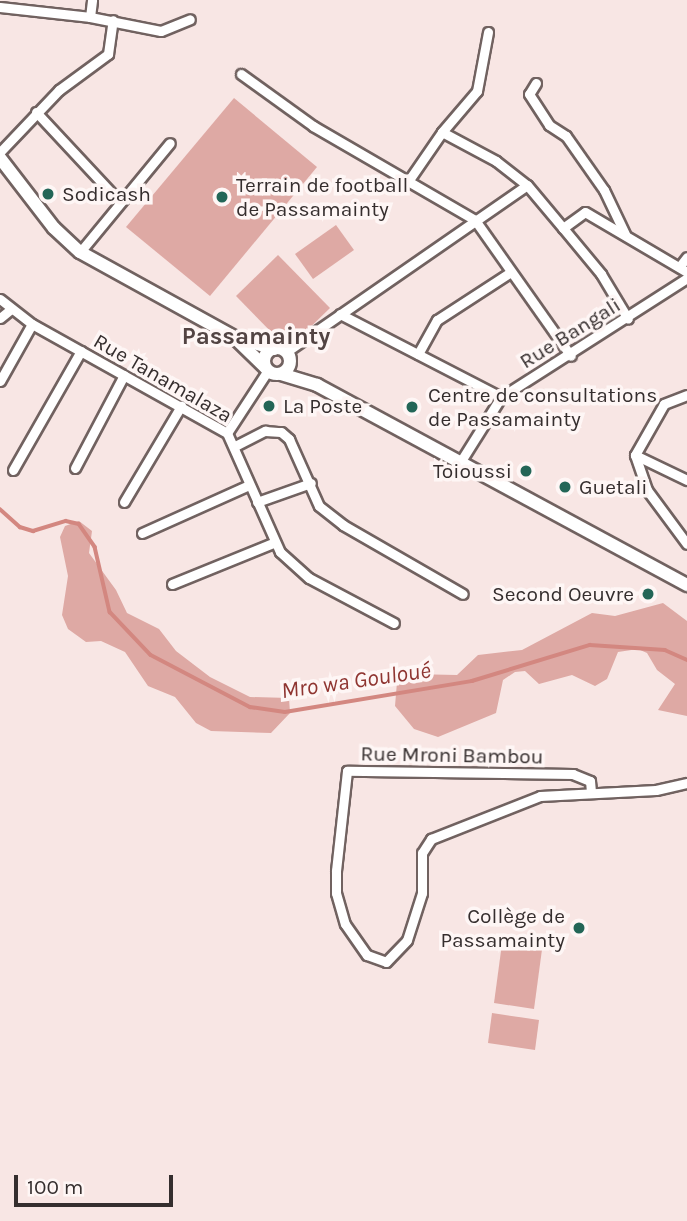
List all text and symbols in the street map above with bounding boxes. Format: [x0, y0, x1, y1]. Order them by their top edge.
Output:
place label: Terrain de football de Passamainty [236, 172, 408, 222]
place label: Sodicash [62, 181, 151, 207]
marker: Sodicash [40, 186, 56, 202]
marker: Terrain de football de Passamainty [214, 189, 230, 205]
street label: Rue Bangali [515, 292, 625, 374]
district label: Passamainty [182, 323, 330, 351]
street label: Rue Tanamalaza [89, 328, 237, 428]
place label: Centre de consultations de Passamainty [428, 382, 657, 432]
place label: La Poste [283, 393, 362, 419]
marker: Centre de consultations de Passamainty [402, 397, 422, 417]
marker: La Poste [261, 398, 277, 414]
place label: Toioussi [433, 458, 512, 484]
marker: Toioussi [518, 463, 534, 479]
place label: Guetali [579, 474, 648, 500]
marker: Guetali [557, 479, 573, 495]
place label: Second Oeuvre [492, 581, 634, 607]
marker: Second Oeuvre [640, 586, 656, 602]
water label: Mro wa Gouloué [280, 657, 432, 705]
street label: Rue Mroni Bambou [360, 741, 544, 769]
place label: Collège de Passamainty [440, 903, 565, 953]
marker: Collège de Passamainty [571, 920, 587, 936]
scale bar [18, 1162, 177, 1206]
text: 100 m [27, 1175, 84, 1199]

